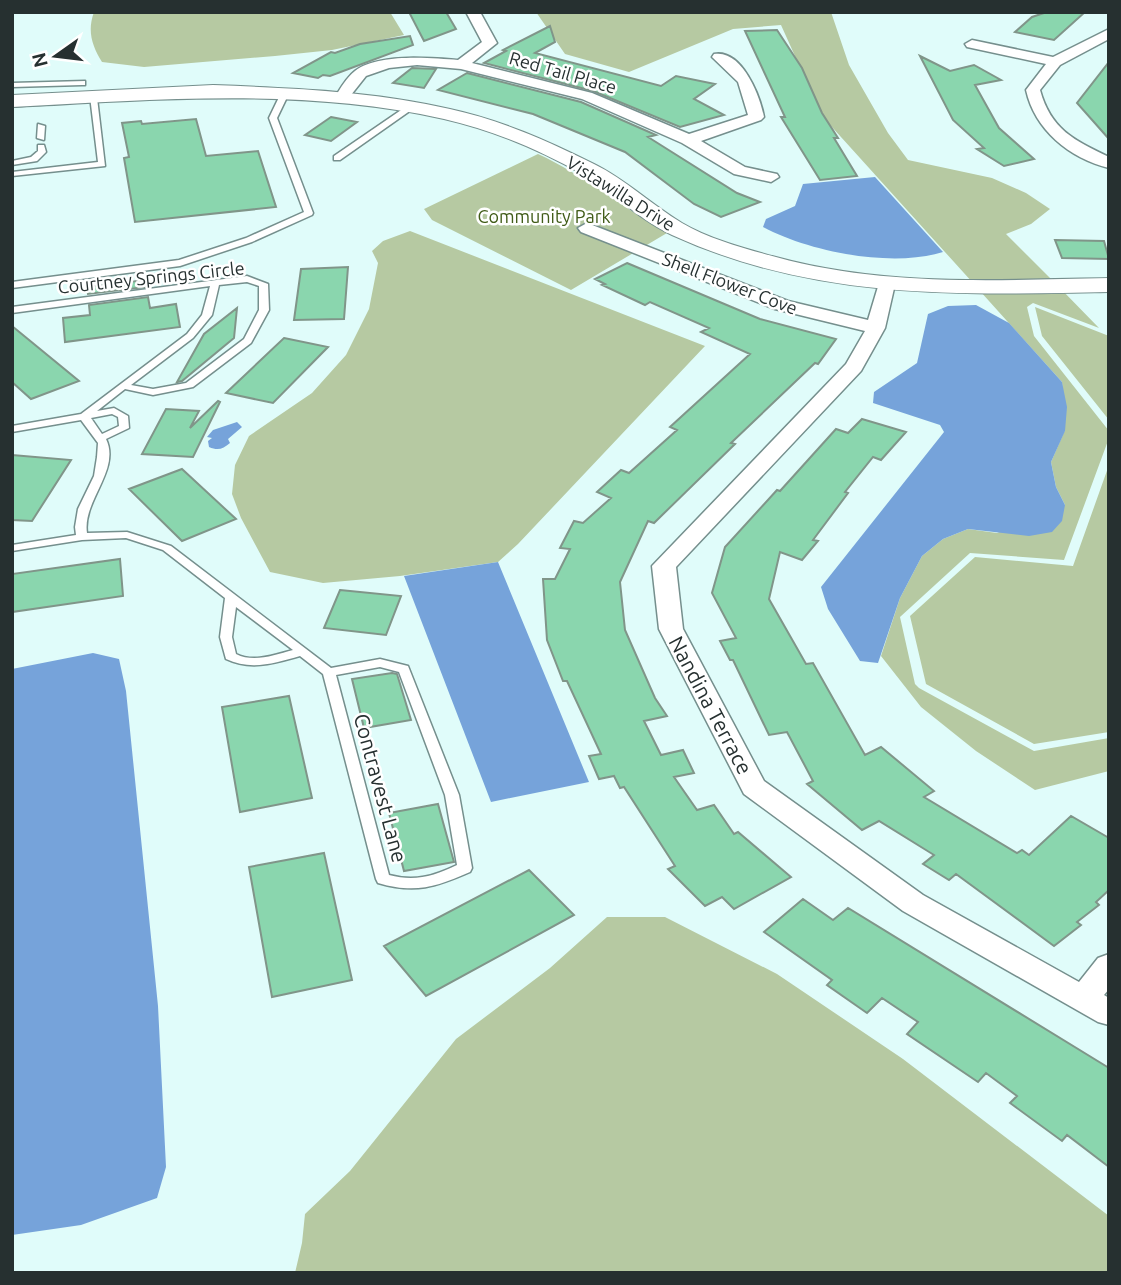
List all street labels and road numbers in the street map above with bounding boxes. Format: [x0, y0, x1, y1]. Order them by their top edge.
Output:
street label: Red Tail Place [507, 47, 619, 97]
street label: Vistawilla Drive [563, 152, 679, 234]
street label: Shell Flower Cove [660, 248, 800, 318]
street label: Courtney Springs Circle [57, 257, 245, 297]
street label: Nandina Terrace [664, 632, 758, 778]
street label: Contravest Lane [350, 711, 412, 865]

